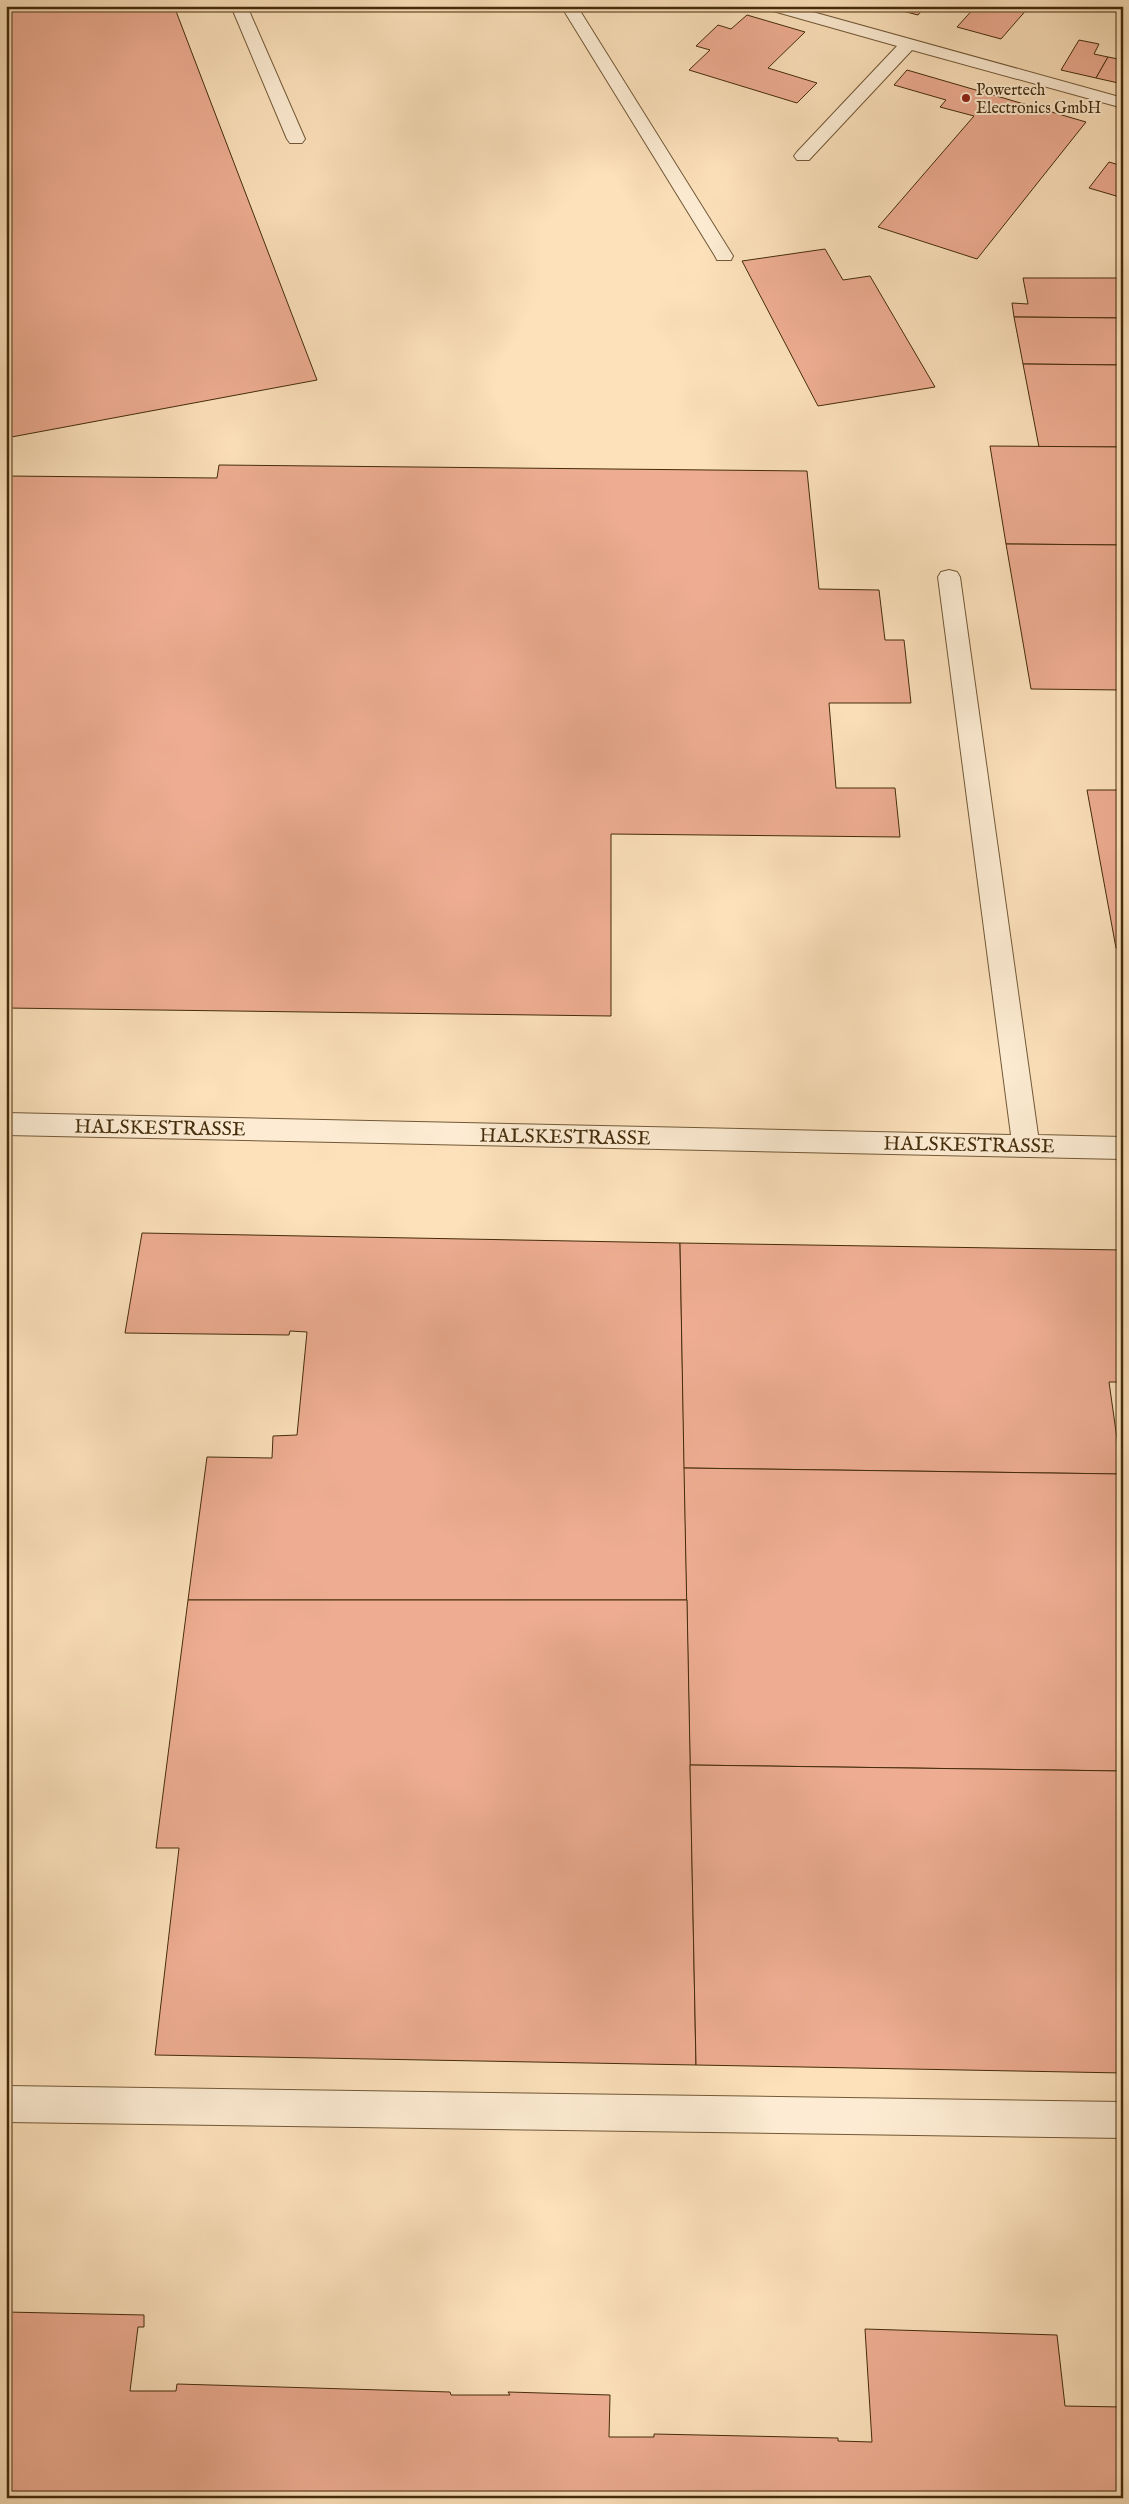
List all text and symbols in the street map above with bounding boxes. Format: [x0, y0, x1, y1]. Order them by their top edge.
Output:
place label: Powertech Electronics GmbH [976, 81, 1102, 119]
marker: Powertech Electronics GmbH [960, 92, 972, 104]
street label: HALSKESTRASSE [74, 1115, 246, 1142]
street label: HALSKESTRASSE [479, 1124, 651, 1151]
street label: HALSKESTRASSE [883, 1132, 1055, 1159]

